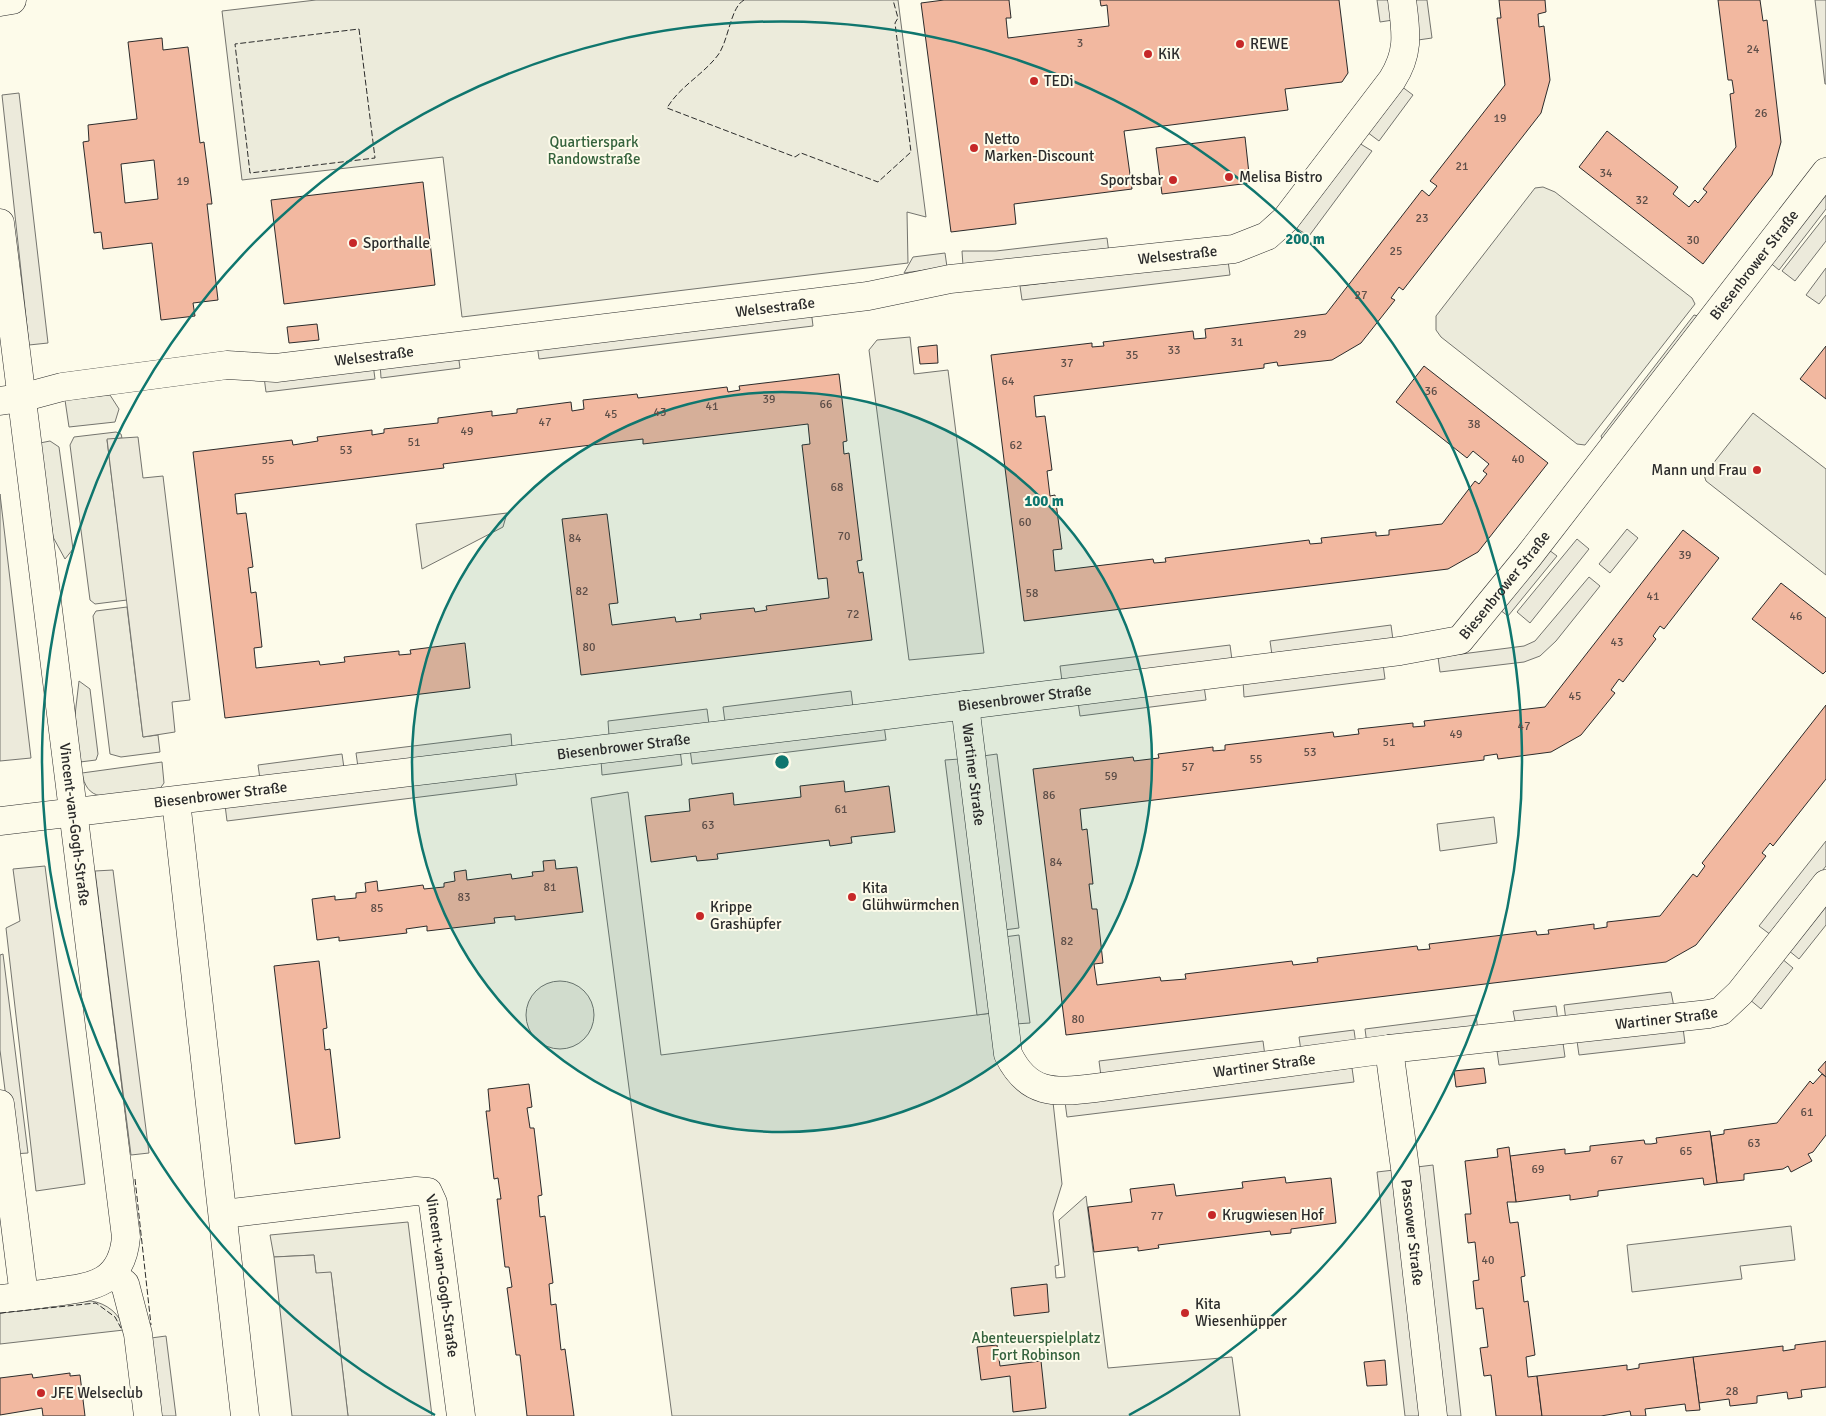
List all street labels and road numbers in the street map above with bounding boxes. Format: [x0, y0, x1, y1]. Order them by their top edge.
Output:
street label: Biesenbrower Straße [1706, 206, 1802, 323]
street label: Welsestraße [1137, 242, 1218, 268]
street label: Welsestraße [734, 294, 816, 321]
street label: Welsestraße [333, 342, 415, 370]
street label: Biesenbrower Straße [1455, 527, 1554, 643]
street label: Biesenbrower Straße [957, 681, 1092, 715]
street label: Wartiner Straße [958, 722, 989, 827]
street label: Biesenbrower Straße [556, 730, 691, 764]
street label: Vincent-van-Gogh-Straße [56, 742, 94, 907]
street label: Biesenbrower Straße [153, 778, 288, 812]
street label: Wartiner Straße [1614, 1003, 1720, 1033]
street label: Wartiner Straße [1212, 1050, 1317, 1081]
street label: Passower Straße [1397, 1178, 1427, 1287]
street label: Vincent-van-Gogh-Straße [421, 1191, 462, 1358]

